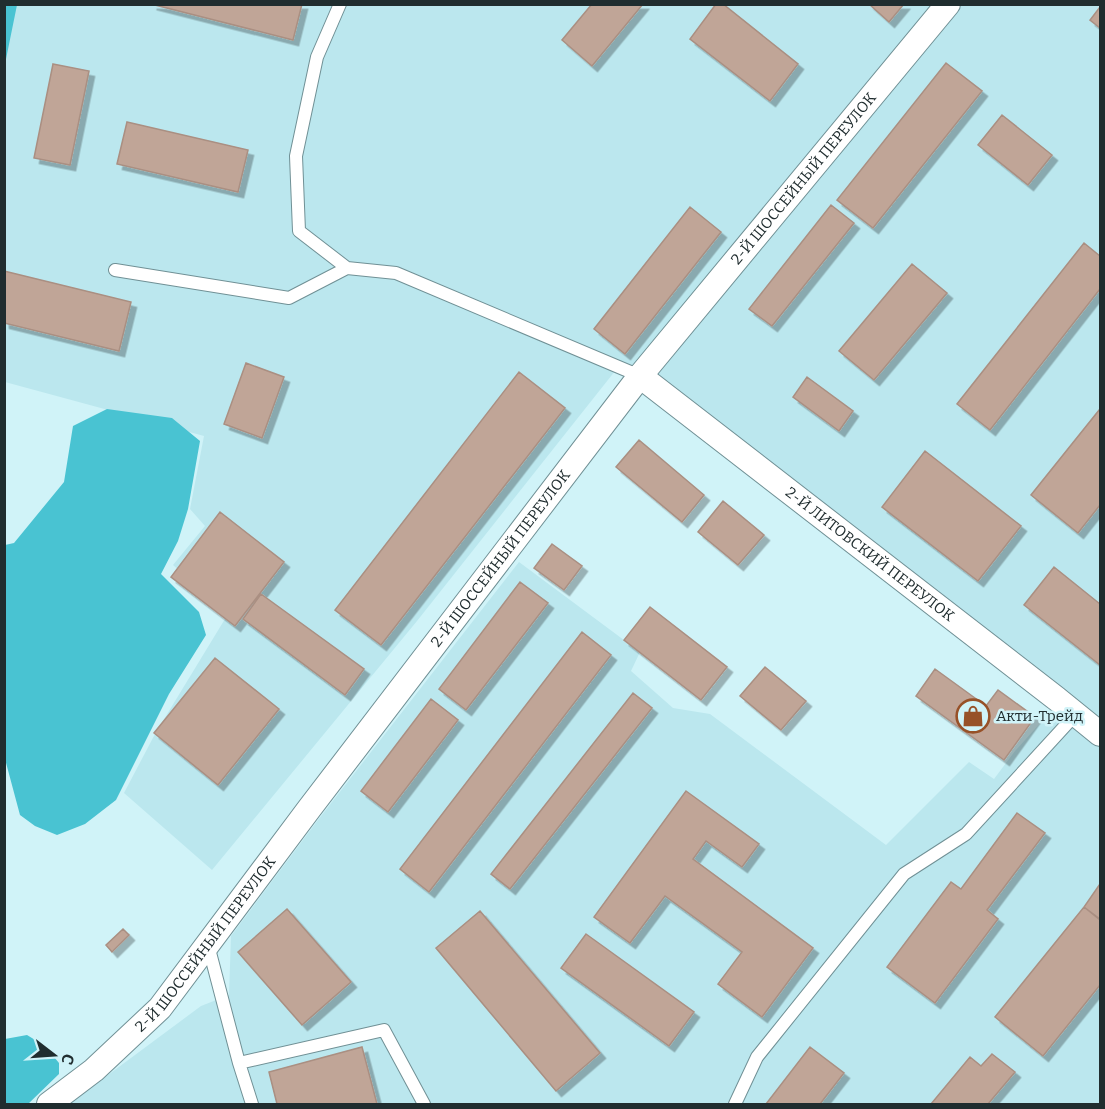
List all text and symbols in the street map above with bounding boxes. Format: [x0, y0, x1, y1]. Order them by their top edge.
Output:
street label: 2-Й ШОССЕЙНЫЙ ПЕРЕУЛОК [727, 89, 880, 268]
street label: 2-Й ШОССЕЙНЫЙ ПЕРЕУЛОК [427, 466, 574, 650]
street label: 2-Й ЛИТОВСКИЙ ПЕРЕУЛОК [782, 483, 958, 625]
shop icon: Акти-Трейд [955, 698, 991, 734]
place label: Акти-Трейд [996, 707, 1083, 725]
street label: 2-Й ШОССЕЙНЫЙ ПЕРЕУЛОК [131, 853, 279, 1036]
north arrow [24, 1025, 84, 1085]
text: С [57, 1052, 78, 1067]

